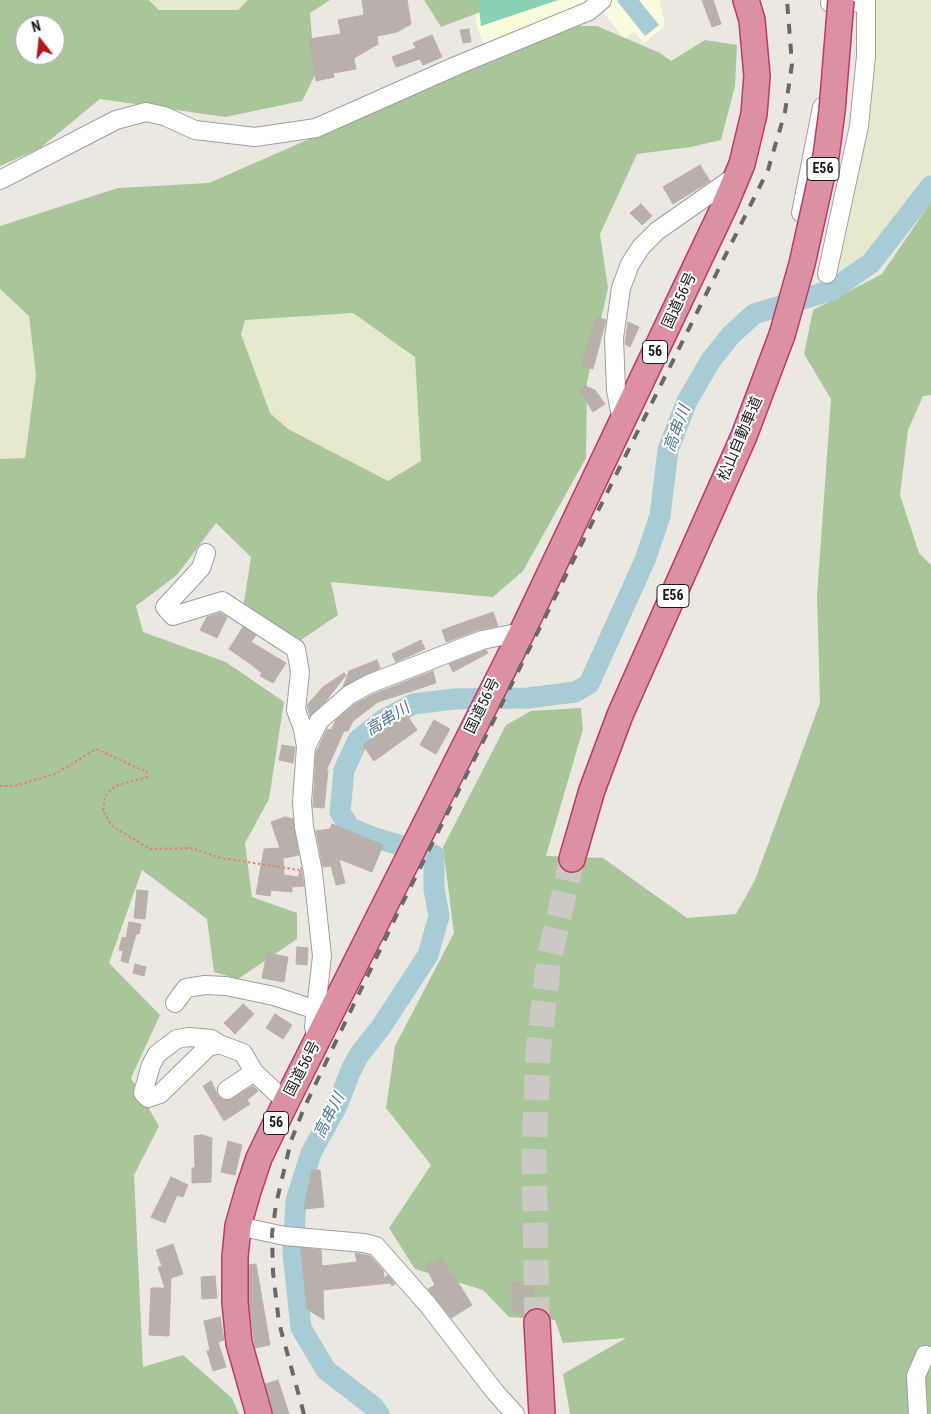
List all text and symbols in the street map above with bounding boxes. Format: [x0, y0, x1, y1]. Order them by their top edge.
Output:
north arrow [15, 15, 65, 65]
text: N [30, 18, 42, 35]
road number: E56 [807, 157, 839, 180]
street label: 国道56号 [659, 270, 701, 332]
road number: 56 [642, 341, 668, 364]
street label: 松山自動車道 [715, 394, 767, 484]
water label: 高串川 [661, 403, 695, 455]
road number: E56 [657, 584, 689, 608]
street label: 国道56号 [462, 675, 504, 737]
water label: 高串川 [363, 699, 413, 741]
street label: 国道56号 [281, 1038, 325, 1100]
water label: 高串川 [311, 1090, 349, 1142]
road number: 56 [264, 1112, 288, 1134]

